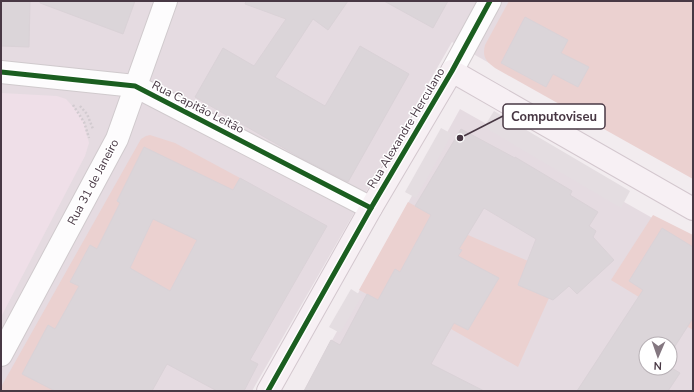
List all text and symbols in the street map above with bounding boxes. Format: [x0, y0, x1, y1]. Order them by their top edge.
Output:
street label: Rua Alexandre Herculano [364, 64, 449, 191]
street label: Rua Capitão Leitão [149, 77, 247, 137]
callout: Computoviseu [503, 104, 605, 129]
text: Computoviseu [511, 108, 597, 126]
street label: Rua 31 de Janeiro [64, 136, 123, 228]
north arrow [638, 336, 678, 376]
text: N [653, 358, 662, 373]

